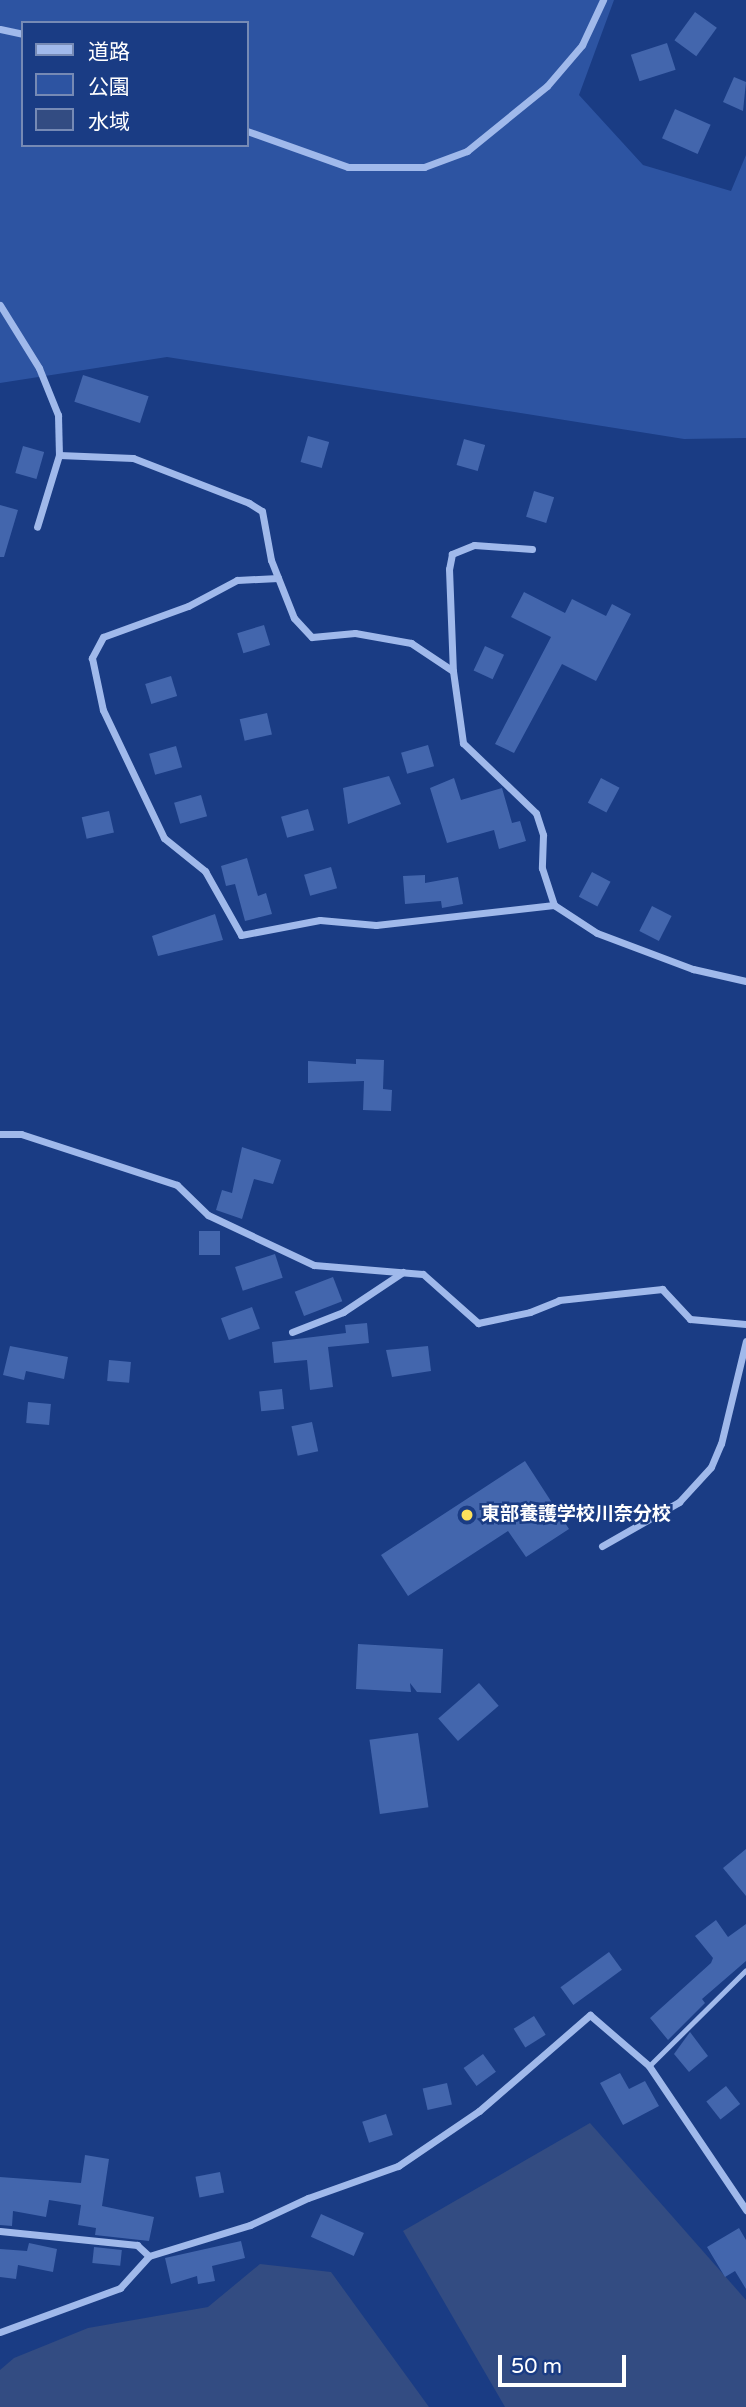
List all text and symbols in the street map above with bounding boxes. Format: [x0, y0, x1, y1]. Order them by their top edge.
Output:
legend [21, 21, 248, 147]
text: 道路 [88, 40, 130, 65]
text: 公園 [88, 75, 130, 100]
text: 水域 [88, 110, 130, 135]
place label: 東部養護学校川奈分校 [481, 1504, 671, 1526]
marker: 東部養護学校川奈分校 [459, 1507, 475, 1523]
scale bar [501, 2340, 629, 2384]
text: 50 m [511, 2354, 562, 2379]

